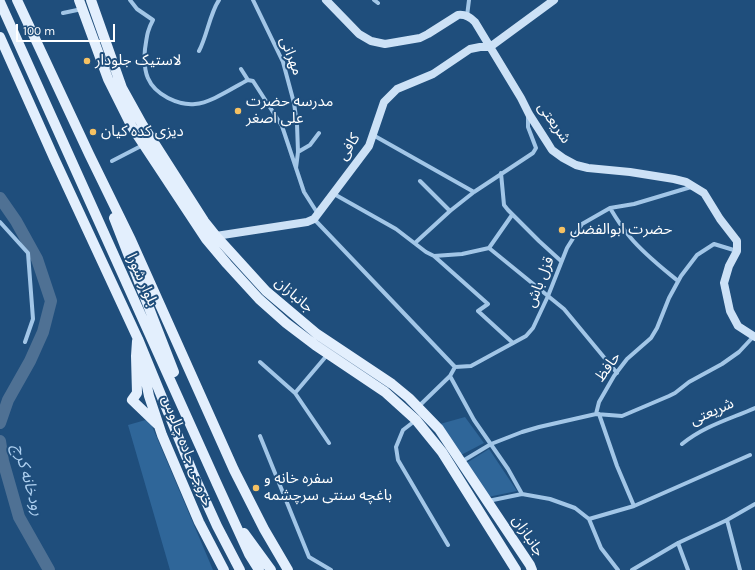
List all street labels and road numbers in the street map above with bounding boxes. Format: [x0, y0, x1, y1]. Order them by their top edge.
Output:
street label: مهرانی [275, 34, 307, 78]
street label: شریعتی [533, 99, 575, 147]
street label: کافی [334, 130, 364, 164]
street label: بلوار شورا [122, 251, 162, 309]
street label: قزل باش [522, 254, 558, 310]
street label: جانبازان [271, 273, 317, 317]
street label: حافظ [591, 349, 625, 385]
street label: خروجی جاده چالوس [158, 393, 216, 509]
street label: شریعتی [687, 394, 737, 430]
street label: جانبازان [508, 512, 548, 560]

